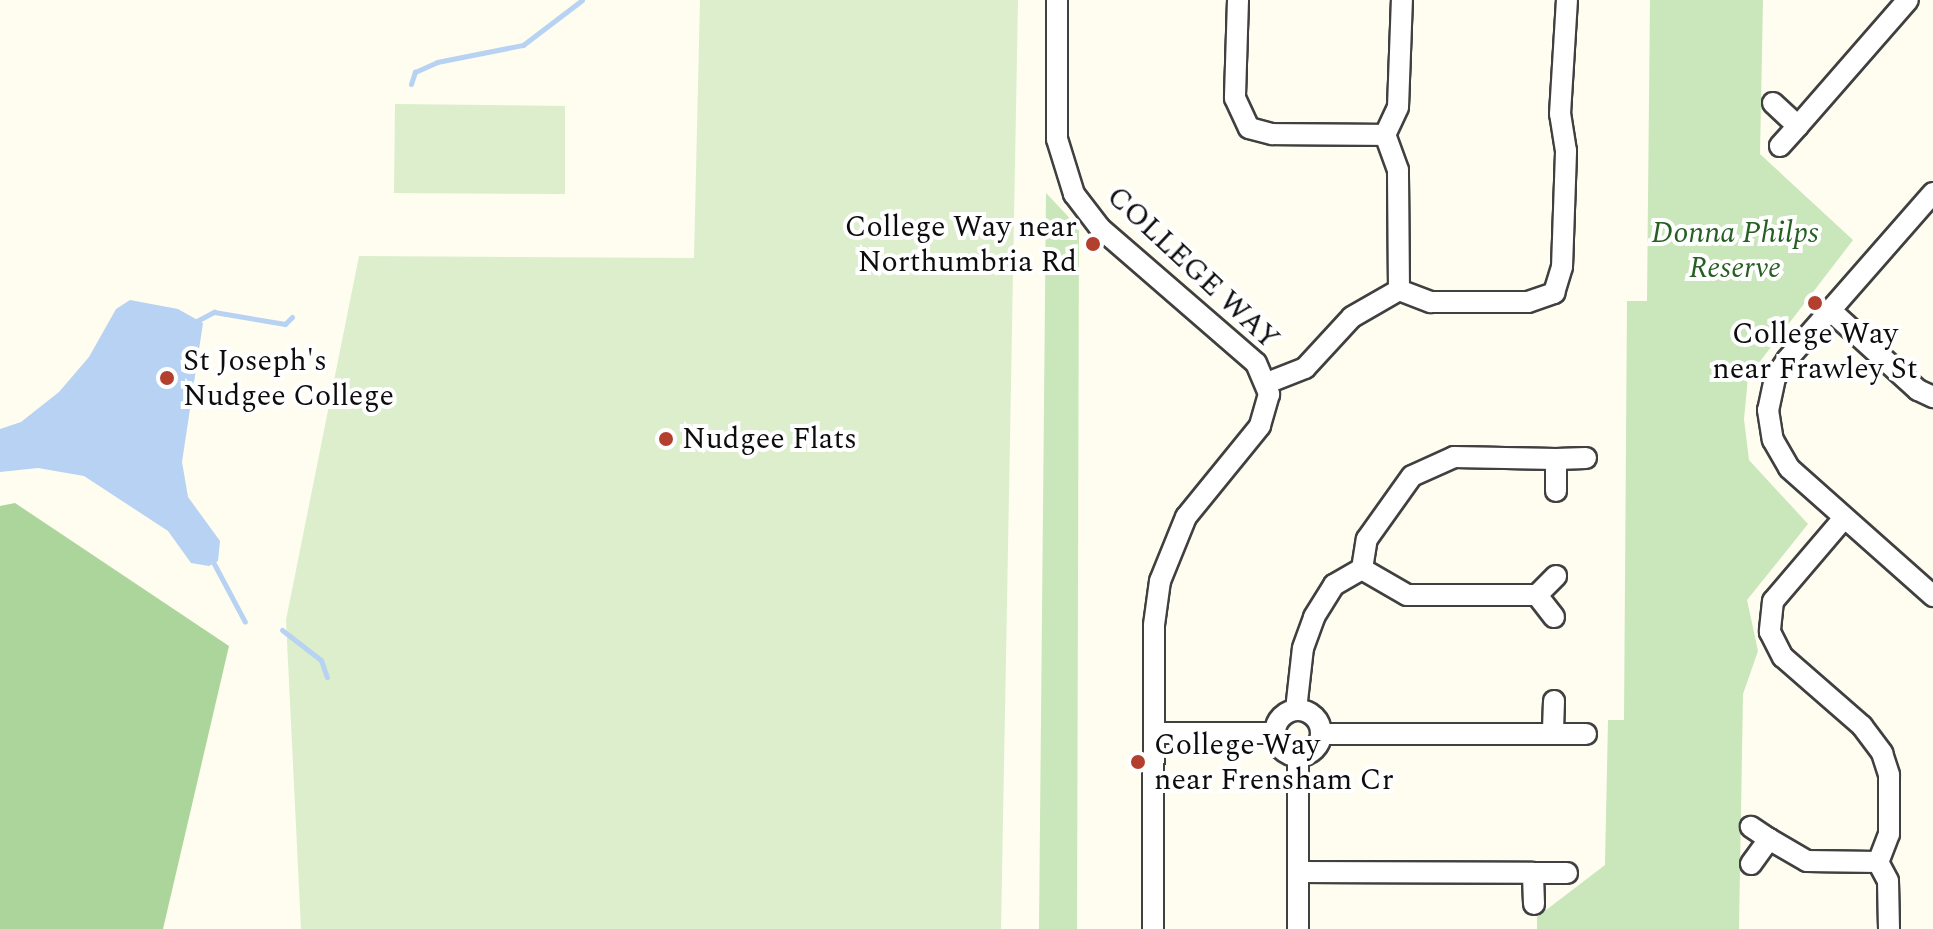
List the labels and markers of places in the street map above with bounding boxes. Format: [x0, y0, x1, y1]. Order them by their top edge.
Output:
place label: College Way near Northumbria Rd [845, 209, 1077, 280]
marker: College Way near Northumbria Rd [1084, 235, 1102, 253]
marker: College Way near Frawley St [1806, 294, 1824, 312]
place label: College Way near Frawley St [1712, 316, 1918, 386]
place label: St Joseph's Nudgee College [183, 343, 394, 414]
marker: St Joseph's Nudgee College [158, 369, 176, 387]
place label: Nudgee Flats [682, 421, 857, 457]
marker: Nudgee Flats [657, 430, 675, 448]
place label: College Way near Frensham Cr [1154, 727, 1394, 798]
marker: College Way near Frensham Cr [1129, 753, 1147, 771]

